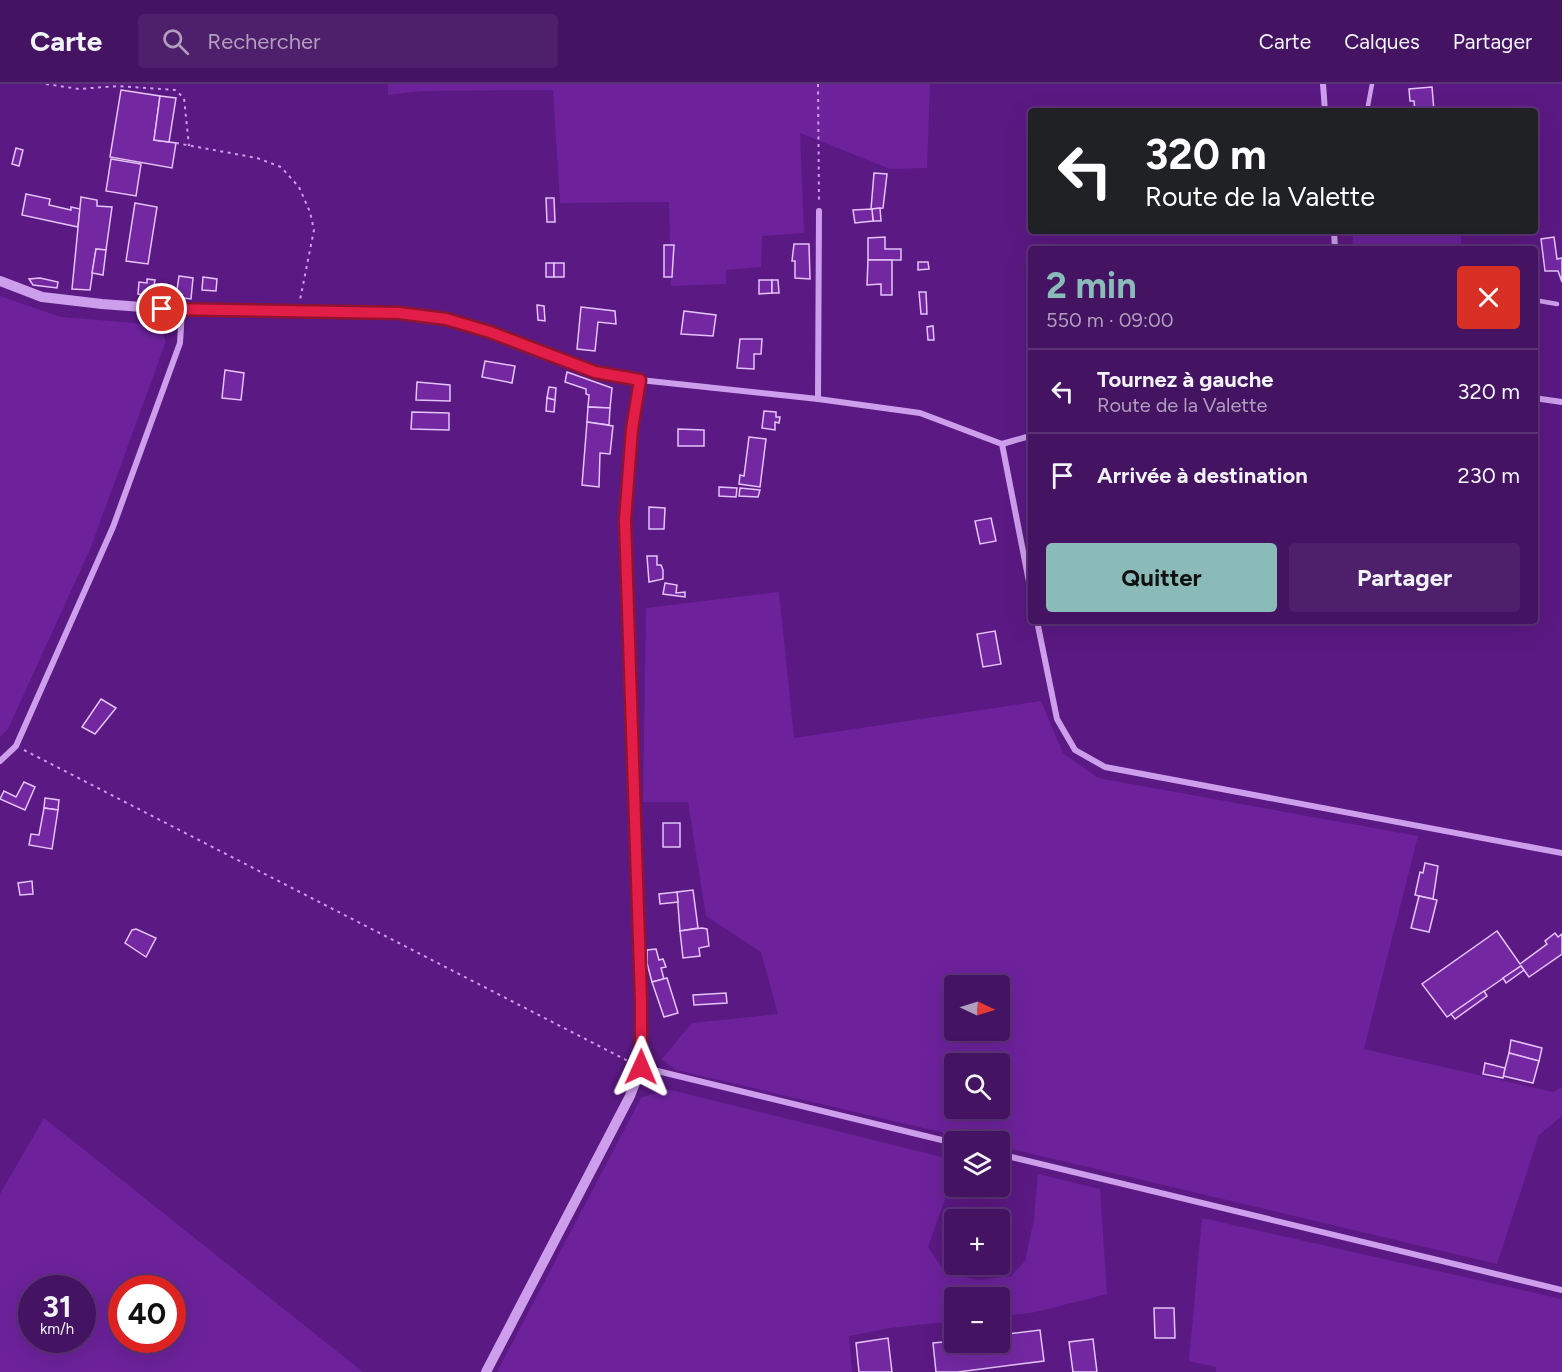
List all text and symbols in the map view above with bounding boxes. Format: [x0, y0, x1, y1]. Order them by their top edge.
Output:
search box [138, 14, 558, 68]
text: Carte [30, 24, 102, 58]
icon: search [159, 25, 192, 58]
text: Rechercher [207, 28, 320, 55]
text: Carte [1259, 29, 1311, 54]
text: Calques [1344, 29, 1420, 54]
text: Partager [1453, 29, 1532, 54]
text: 320 m [1145, 129, 1267, 180]
icon: left [1046, 132, 1124, 210]
text: Route de la Valette [1145, 180, 1375, 213]
text: 2 min [1046, 264, 1137, 307]
button: close [1457, 266, 1520, 329]
pin [136, 283, 187, 334]
icon: arrive [145, 292, 178, 325]
text: 550 m · 09:00 [1046, 308, 1174, 332]
text: Tournez à gauche [1097, 366, 1273, 393]
icon: left [1046, 375, 1079, 408]
text: 320 m [1457, 378, 1520, 405]
text: Route de la Valette [1097, 393, 1267, 417]
icon: arrive [1046, 459, 1079, 492]
text: Arrivée à destination [1097, 462, 1308, 489]
text: 230 m [1457, 462, 1520, 489]
button: Quitter [1046, 543, 1277, 612]
button: Partager [1289, 543, 1520, 612]
north arrow [944, 975, 1010, 1041]
map controls [944, 975, 1010, 1353]
position arrow [609, 1035, 673, 1099]
button: search [944, 1053, 1010, 1119]
button: layers [944, 1131, 1010, 1197]
button: + [944, 1209, 1010, 1275]
speed limit sign: 40 [108, 1275, 186, 1353]
button: − [944, 1287, 1010, 1353]
text: 31 [42, 1288, 72, 1325]
text: km/h [40, 1320, 74, 1338]

